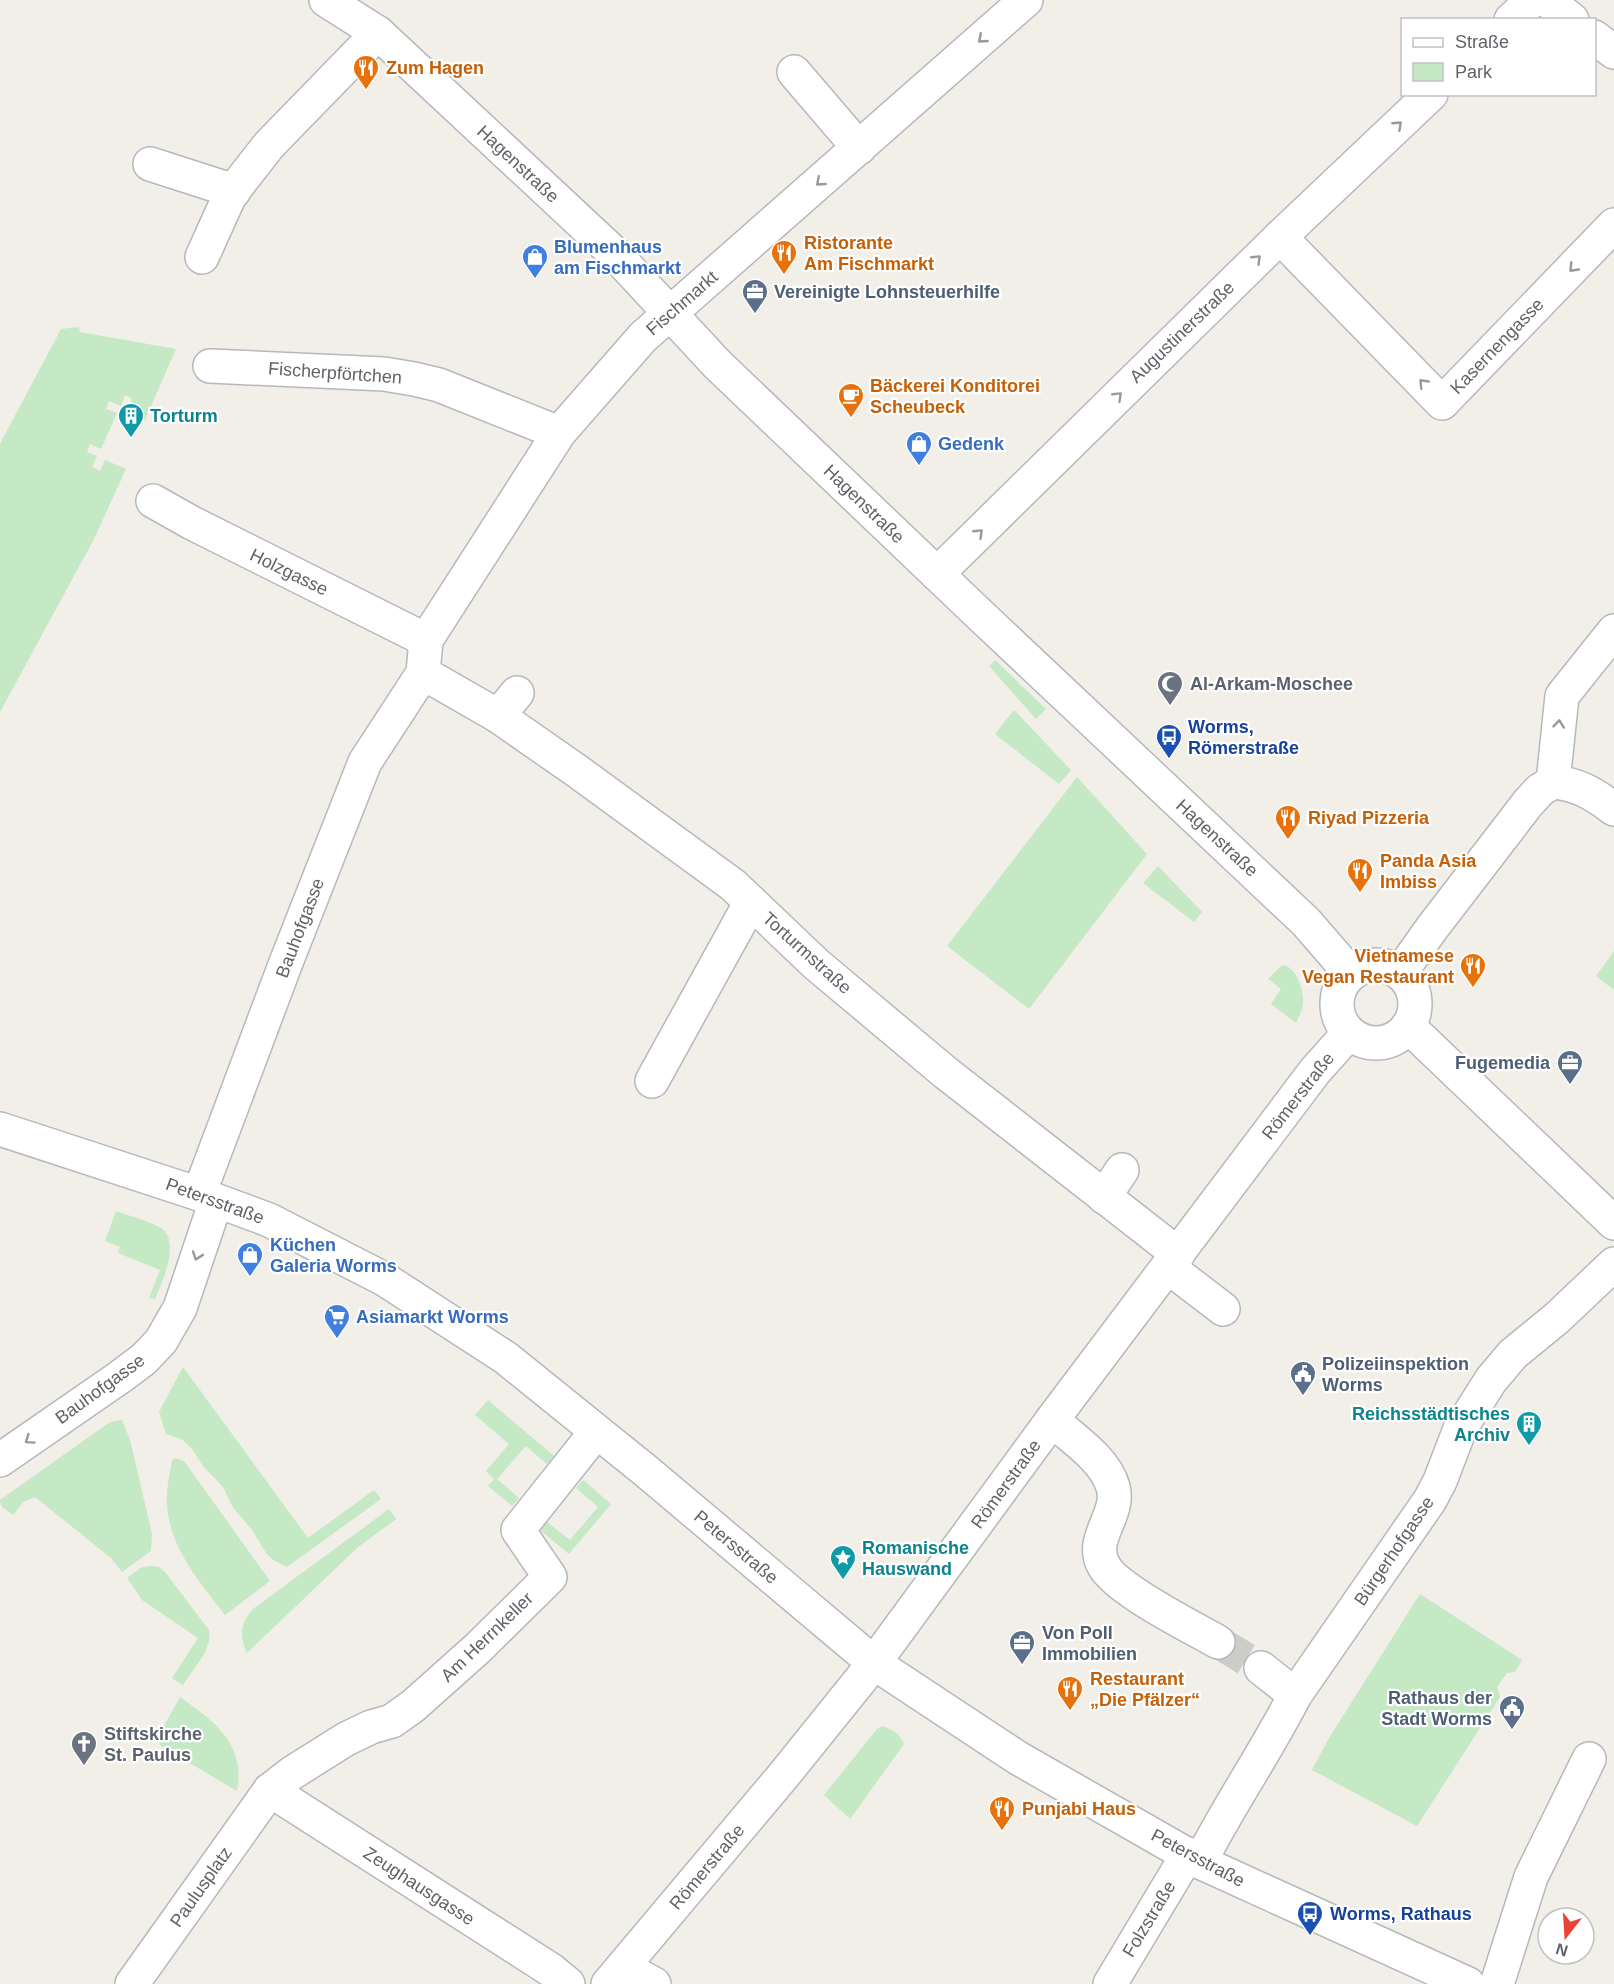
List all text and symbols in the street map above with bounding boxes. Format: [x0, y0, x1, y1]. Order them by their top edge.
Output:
legend [1401, 18, 1596, 96]
one-way arrow [979, 32, 989, 43]
text: Straße [1455, 32, 1509, 52]
restaurant icon: Zum Hagen [351, 53, 381, 91]
place label: Zum Hagen [386, 58, 484, 78]
text: Park [1455, 62, 1493, 82]
street label: Hagenstraße [473, 121, 563, 207]
one-way arrow [1392, 121, 1402, 132]
one-way arrow [816, 175, 827, 186]
place label: Ristorante Am Fischmarkt [804, 233, 934, 274]
place label: Blumenhaus am Fischmarkt [554, 237, 681, 278]
restaurant icon: Ristorante Am Fischmarkt [769, 238, 799, 276]
shop icon: Blumenhaus am Fischmarkt [520, 242, 550, 280]
one-way arrow [1249, 256, 1260, 267]
one-way arrow [1570, 260, 1581, 271]
street label: Fischmarkt [642, 267, 722, 339]
office icon: Vereinigte Lohnsteuerhilfe [740, 277, 770, 315]
street label: Augustinerstraße [1126, 277, 1238, 387]
place label: Vereinigte Lohnsteuerhilfe [774, 282, 1000, 302]
street label: Kasernengasse [1446, 294, 1548, 398]
street label: Fischerpförtchen [267, 358, 403, 388]
place label: Bäckerei Konditorei Scheubeck [870, 376, 1040, 417]
one-way arrow [1420, 380, 1431, 391]
cafe icon: Bäckerei Konditorei Scheubeck [836, 381, 866, 419]
one-way arrow [1111, 392, 1121, 403]
building icon: Torturm [116, 401, 146, 439]
place label: Torturm [150, 406, 218, 426]
shop icon: Gedenk [904, 429, 934, 467]
place label: Gedenk [938, 434, 1005, 454]
street label: Hagenstraße [820, 461, 908, 547]
one-way arrow [971, 529, 982, 540]
street label: Holzgasse [247, 545, 331, 599]
mosque icon: Al-Arkam-Moschee [1155, 669, 1185, 707]
place label: Al-Arkam-Moschee [1190, 674, 1353, 694]
place label: Worms, Römerstraße [1188, 717, 1299, 758]
one-way arrow [1552, 719, 1565, 729]
bus stop icon: Worms, Römerstraße [1154, 722, 1184, 760]
street label: Hagenstraße [1172, 795, 1262, 881]
restaurant icon: Riyad Pizzeria [1273, 803, 1303, 841]
place label: Riyad Pizzeria [1308, 808, 1430, 828]
place label: Panda Asia Imbiss [1380, 851, 1477, 892]
restaurant icon: Panda Asia Imbiss [1345, 856, 1375, 894]
street label: Bauhofgasse [272, 875, 328, 981]
street label: Torturmstraße [759, 908, 855, 998]
place label: Vietnamese Vegan Restaurant [1302, 946, 1454, 987]
restaurant icon: Vietnamese Vegan Restaurant [1458, 951, 1488, 989]
street label: Römerstraße [1258, 1048, 1338, 1144]
office icon: Fugemedia [1555, 1048, 1585, 1086]
place label: Fugemedia [1455, 1053, 1551, 1073]
street label: Petersstraße [163, 1174, 267, 1228]
place label: Küchen Galeria Worms [270, 1235, 397, 1276]
shop icon: Küchen Galeria Worms [235, 1240, 265, 1278]
one-way arrow [192, 1250, 205, 1261]
supermarket icon: Asiamarkt Worms [322, 1302, 352, 1340]
place label: Asiamarkt Worms [356, 1307, 509, 1327]
street label: Bauhofgasse [52, 1350, 148, 1428]
place label: Polizeiinspektion Worms [1322, 1354, 1469, 1395]
public building icon: Polizeiinspektion Worms [1288, 1359, 1318, 1397]
place label: Reichsstädtisches Archiv [1352, 1404, 1510, 1445]
building icon: Reichsstädtisches Archiv [1514, 1409, 1544, 1447]
one-way arrow [25, 1433, 36, 1444]
street label: Römerstraße [967, 1436, 1045, 1532]
street label: Bürgerhofgasse [1350, 1493, 1438, 1609]
street label: Petersstraße [690, 1506, 782, 1588]
place label: Romanische Hauswand [862, 1538, 969, 1579]
place icon: Romanische Hauswand [828, 1543, 858, 1581]
street label: Am Herrnkeller [437, 1588, 537, 1686]
place label: Von Poll Immobilien [1042, 1623, 1137, 1664]
office icon: Von Poll Immobilien [1007, 1628, 1037, 1666]
place label: Restaurant „Die Pfälzer“ [1090, 1669, 1200, 1710]
restaurant icon: Restaurant „Die Pfälzer“ [1055, 1674, 1085, 1712]
place label: Rathaus der Stadt Worms [1381, 1688, 1492, 1729]
public building icon: Rathaus der Stadt Worms [1497, 1693, 1527, 1731]
place label: Stiftskirche St. Paulus [104, 1724, 202, 1765]
church icon: Stiftskirche St. Paulus [69, 1729, 99, 1767]
restaurant icon: Punjabi Haus [987, 1794, 1017, 1832]
place label: Punjabi Haus [1022, 1799, 1136, 1819]
street label: Römerstraße [666, 1820, 748, 1914]
street label: Petersstraße [1148, 1825, 1248, 1891]
street label: Paulusplatz [166, 1843, 236, 1931]
street label: Zeughausgasse [360, 1843, 478, 1929]
street label: Folzstraße [1119, 1877, 1179, 1961]
bus stop icon: Worms, Rathaus [1295, 1899, 1325, 1937]
place label: Worms, Rathaus [1330, 1904, 1472, 1924]
north arrow [1536, 1906, 1596, 1966]
text: N [1554, 1940, 1570, 1960]

